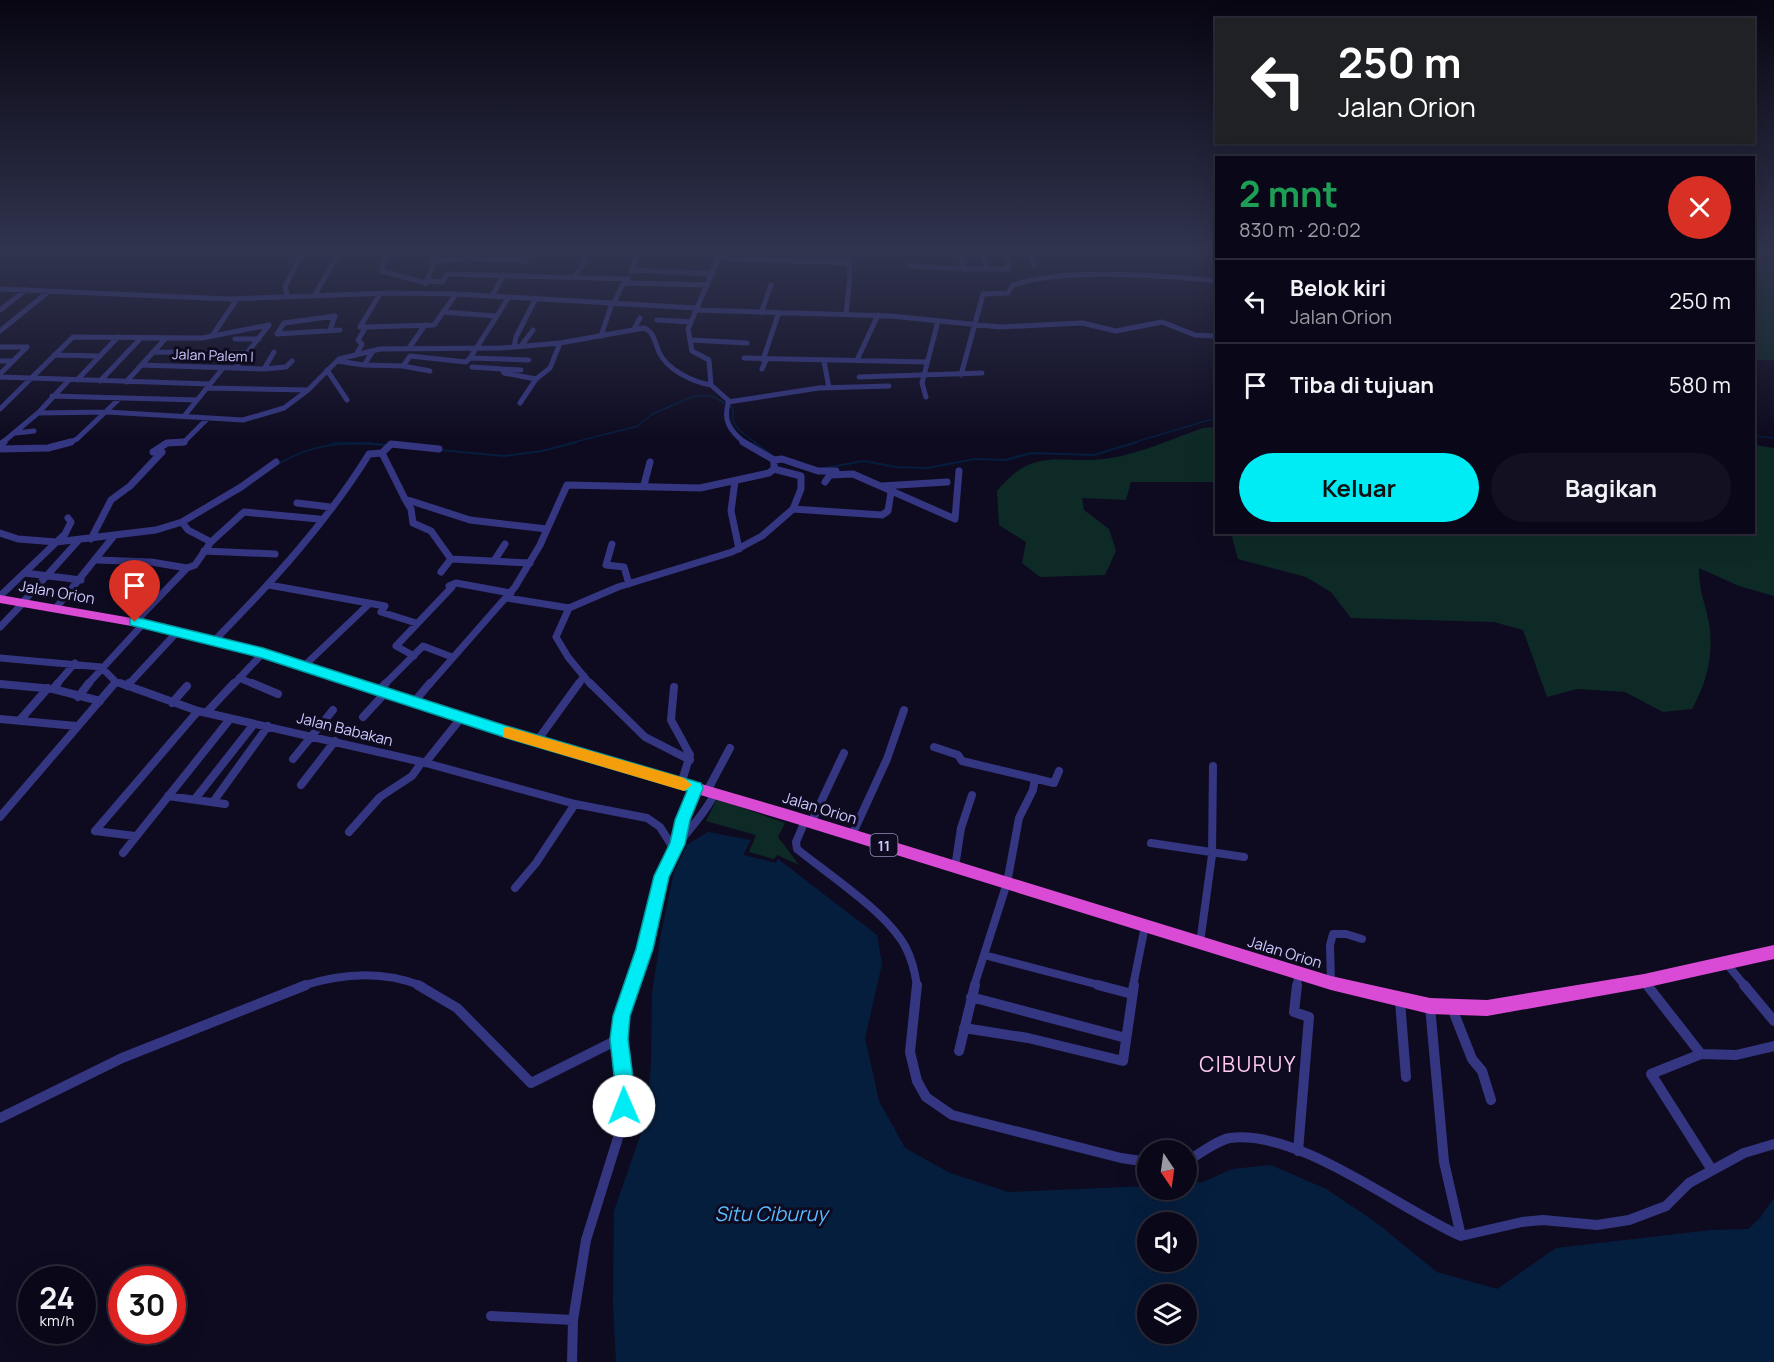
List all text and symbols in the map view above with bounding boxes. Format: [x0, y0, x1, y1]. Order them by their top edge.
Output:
text: 250 m [1338, 33, 1461, 91]
icon: left [1239, 42, 1317, 120]
text: Jalan Orion [1338, 88, 1476, 125]
text: 2 mnt [1239, 169, 1338, 218]
button: close [1668, 176, 1731, 239]
text: 830 m · 20:02 [1239, 216, 1361, 243]
text: Belok kiri [1290, 273, 1386, 303]
icon: left [1239, 285, 1272, 318]
text: 250 m [1669, 286, 1731, 316]
text: Jalan Orion [1290, 303, 1392, 330]
street label: Jalan Palem I [172, 344, 254, 366]
icon: arrive [1239, 369, 1272, 402]
text: Tiba di tujuan [1290, 370, 1434, 400]
text: 580 m [1669, 370, 1731, 400]
button: Keluar [1239, 453, 1479, 522]
button: Bagikan [1491, 453, 1731, 522]
pin [109, 560, 160, 622]
icon: arrive [118, 569, 151, 602]
street label: Jalan Orion [17, 575, 97, 609]
street label: Jalan Babakan [295, 707, 395, 751]
street label: Jalan Orion [780, 787, 860, 829]
road number: 11 [870, 834, 898, 856]
street label: Jalan Orion [1245, 931, 1325, 973]
district label: CIBURUY [1199, 1050, 1297, 1078]
position arrow [592, 1074, 656, 1138]
north arrow [1137, 1140, 1197, 1200]
map controls [1137, 1140, 1197, 1344]
water label: Situ Ciburuy [714, 1200, 830, 1227]
button: sound [1137, 1212, 1197, 1272]
speed limit sign: 30 [108, 1266, 186, 1344]
text: 24 [39, 1277, 75, 1318]
button: layers [1137, 1284, 1197, 1344]
text: km/h [40, 1310, 74, 1331]

